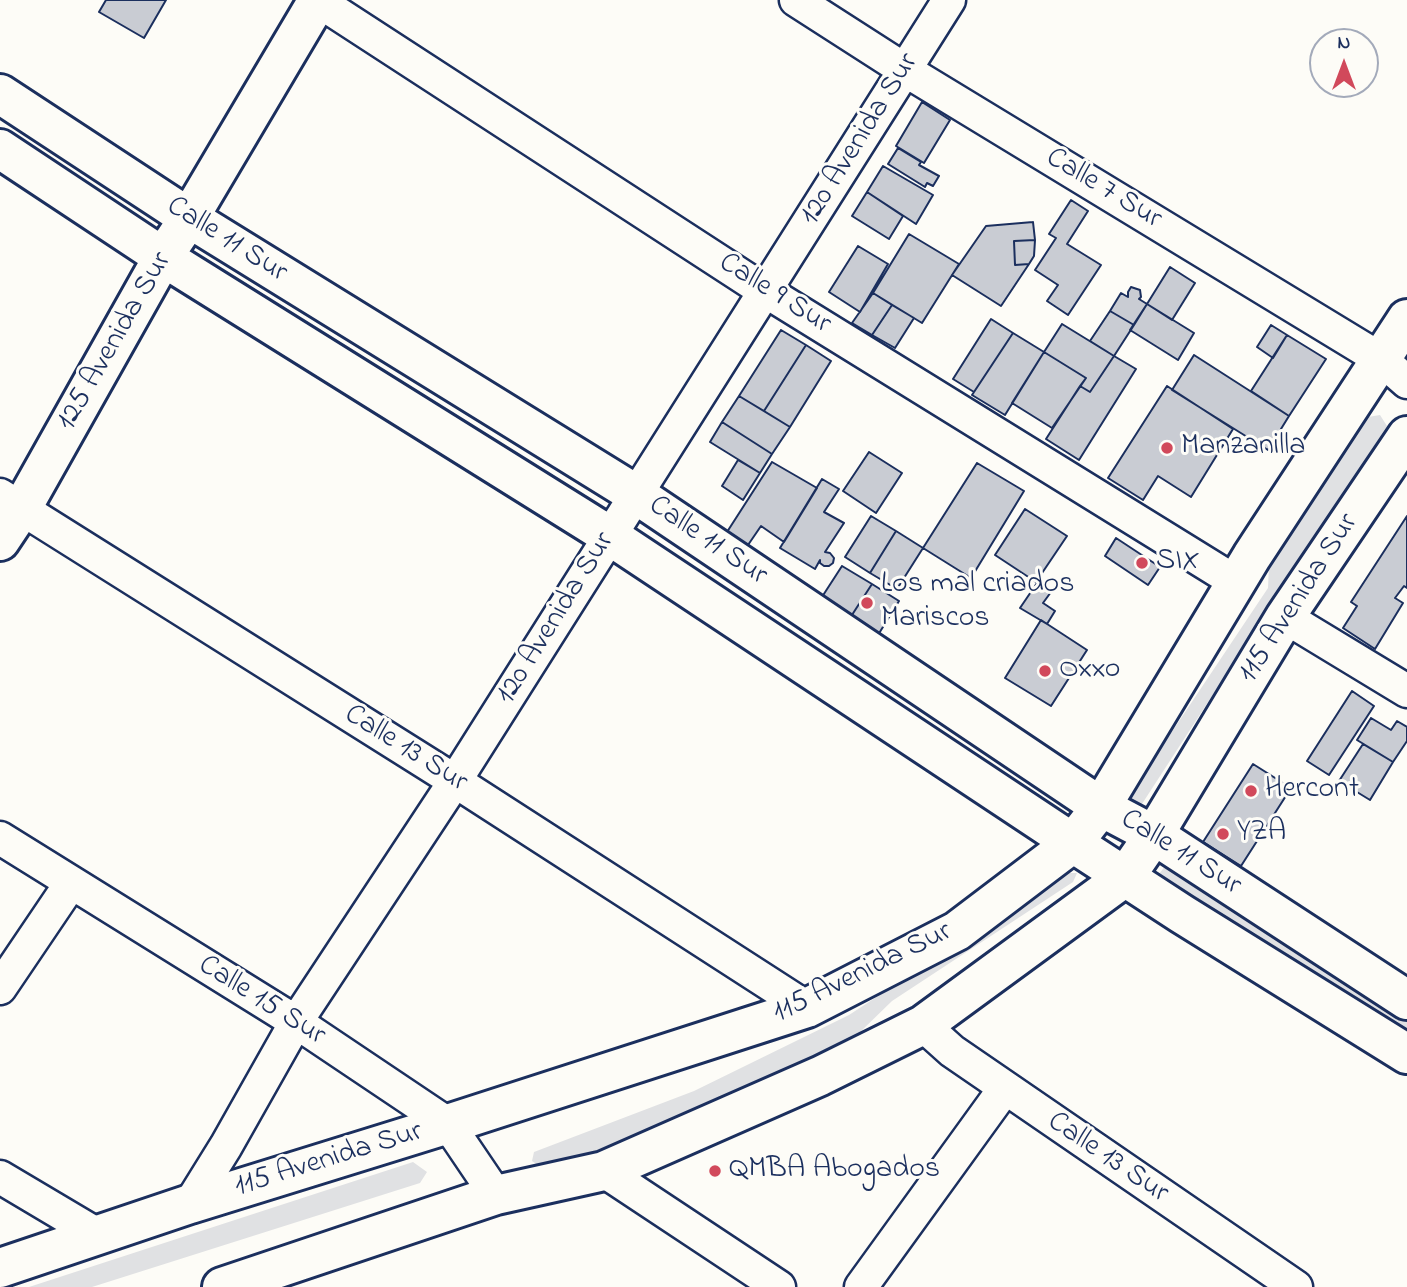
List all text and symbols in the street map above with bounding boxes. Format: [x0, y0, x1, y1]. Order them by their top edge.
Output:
north arrow [1309, 28, 1379, 98]
text: N [1338, 30, 1350, 57]
street label: 120 Avenida Sur [794, 47, 928, 233]
street label: Calle 7 Sur [1038, 141, 1168, 239]
street label: Calle 11 Sur [159, 190, 293, 292]
street label: 125 Avenida Sur [50, 246, 182, 438]
street label: Calle 9 Sur [711, 246, 837, 344]
place label: Manzanilla [1181, 430, 1305, 466]
marker: Manzanilla [1159, 440, 1175, 456]
street label: Calle 11 Sur [641, 489, 773, 595]
street label: 115 Avenida Sur [1232, 508, 1368, 690]
street label: 120 Avenida Sur [490, 526, 624, 712]
place label: SIX [1156, 545, 1200, 581]
marker: SIX [1134, 555, 1150, 571]
place label: Los mal criados Mariscos [881, 568, 1074, 638]
marker: Los mal criados Mariscos [859, 595, 875, 611]
place label: Oxxo [1059, 653, 1120, 689]
marker: Oxxo [1037, 663, 1053, 679]
street label: Calle 13 Sur [337, 698, 473, 802]
place label: Hercont [1265, 773, 1359, 809]
marker: Hercont [1243, 783, 1259, 799]
street label: Calle 11 Sur [1113, 803, 1247, 905]
place label: YZA [1237, 816, 1286, 852]
marker: YZA [1215, 826, 1231, 842]
street label: 115 Avenida Sur [768, 915, 958, 1033]
street label: Calle 15 Sur [191, 949, 331, 1055]
street label: Calle 13 Sur [1039, 1105, 1175, 1213]
street label: 115 Avenida Sur [231, 1115, 427, 1207]
place label: QMBA Abogados [729, 1153, 940, 1189]
marker: QMBA Abogados [707, 1163, 723, 1179]

